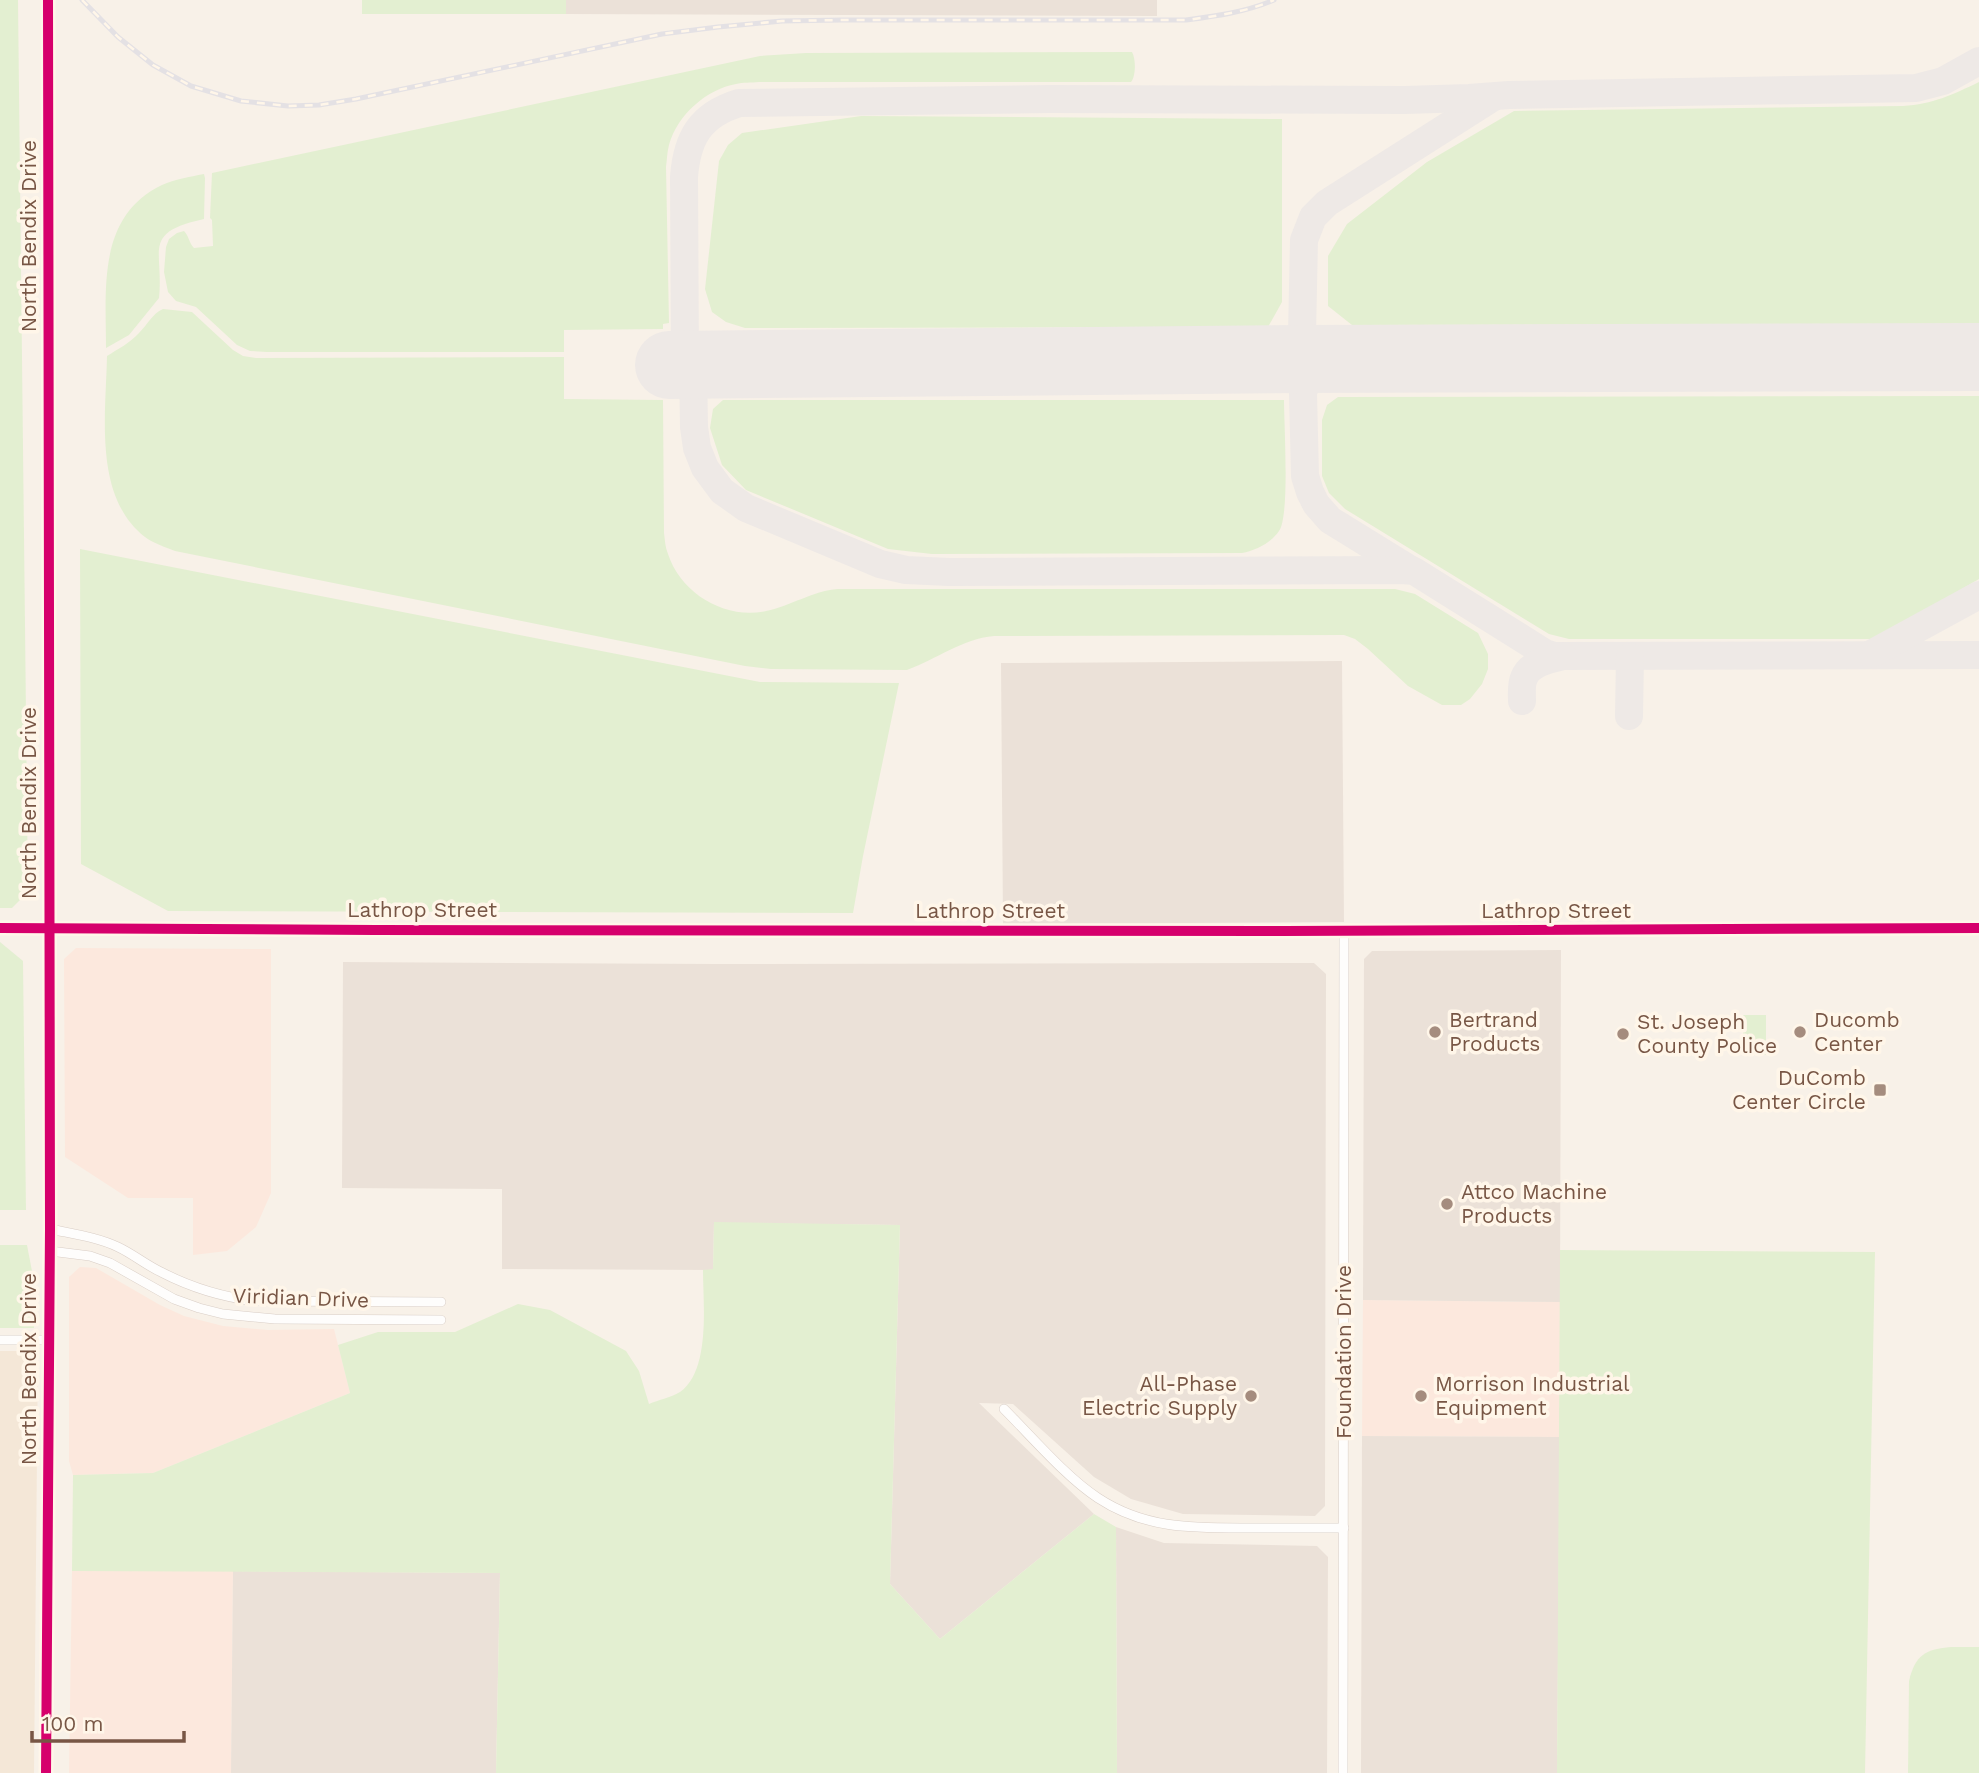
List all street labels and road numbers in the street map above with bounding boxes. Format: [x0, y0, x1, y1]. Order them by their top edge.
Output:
street label: North Bendix Drive [16, 140, 41, 332]
street label: North Bendix Drive [16, 707, 41, 899]
street label: Lathrop Street [347, 897, 497, 922]
street label: Lathrop Street [915, 898, 1065, 923]
street label: Lathrop Street [1481, 898, 1631, 923]
street label: Foundation Drive [1331, 1265, 1356, 1439]
street label: North Bendix Drive [16, 1273, 41, 1465]
street label: Viridian Drive [232, 1283, 370, 1312]

